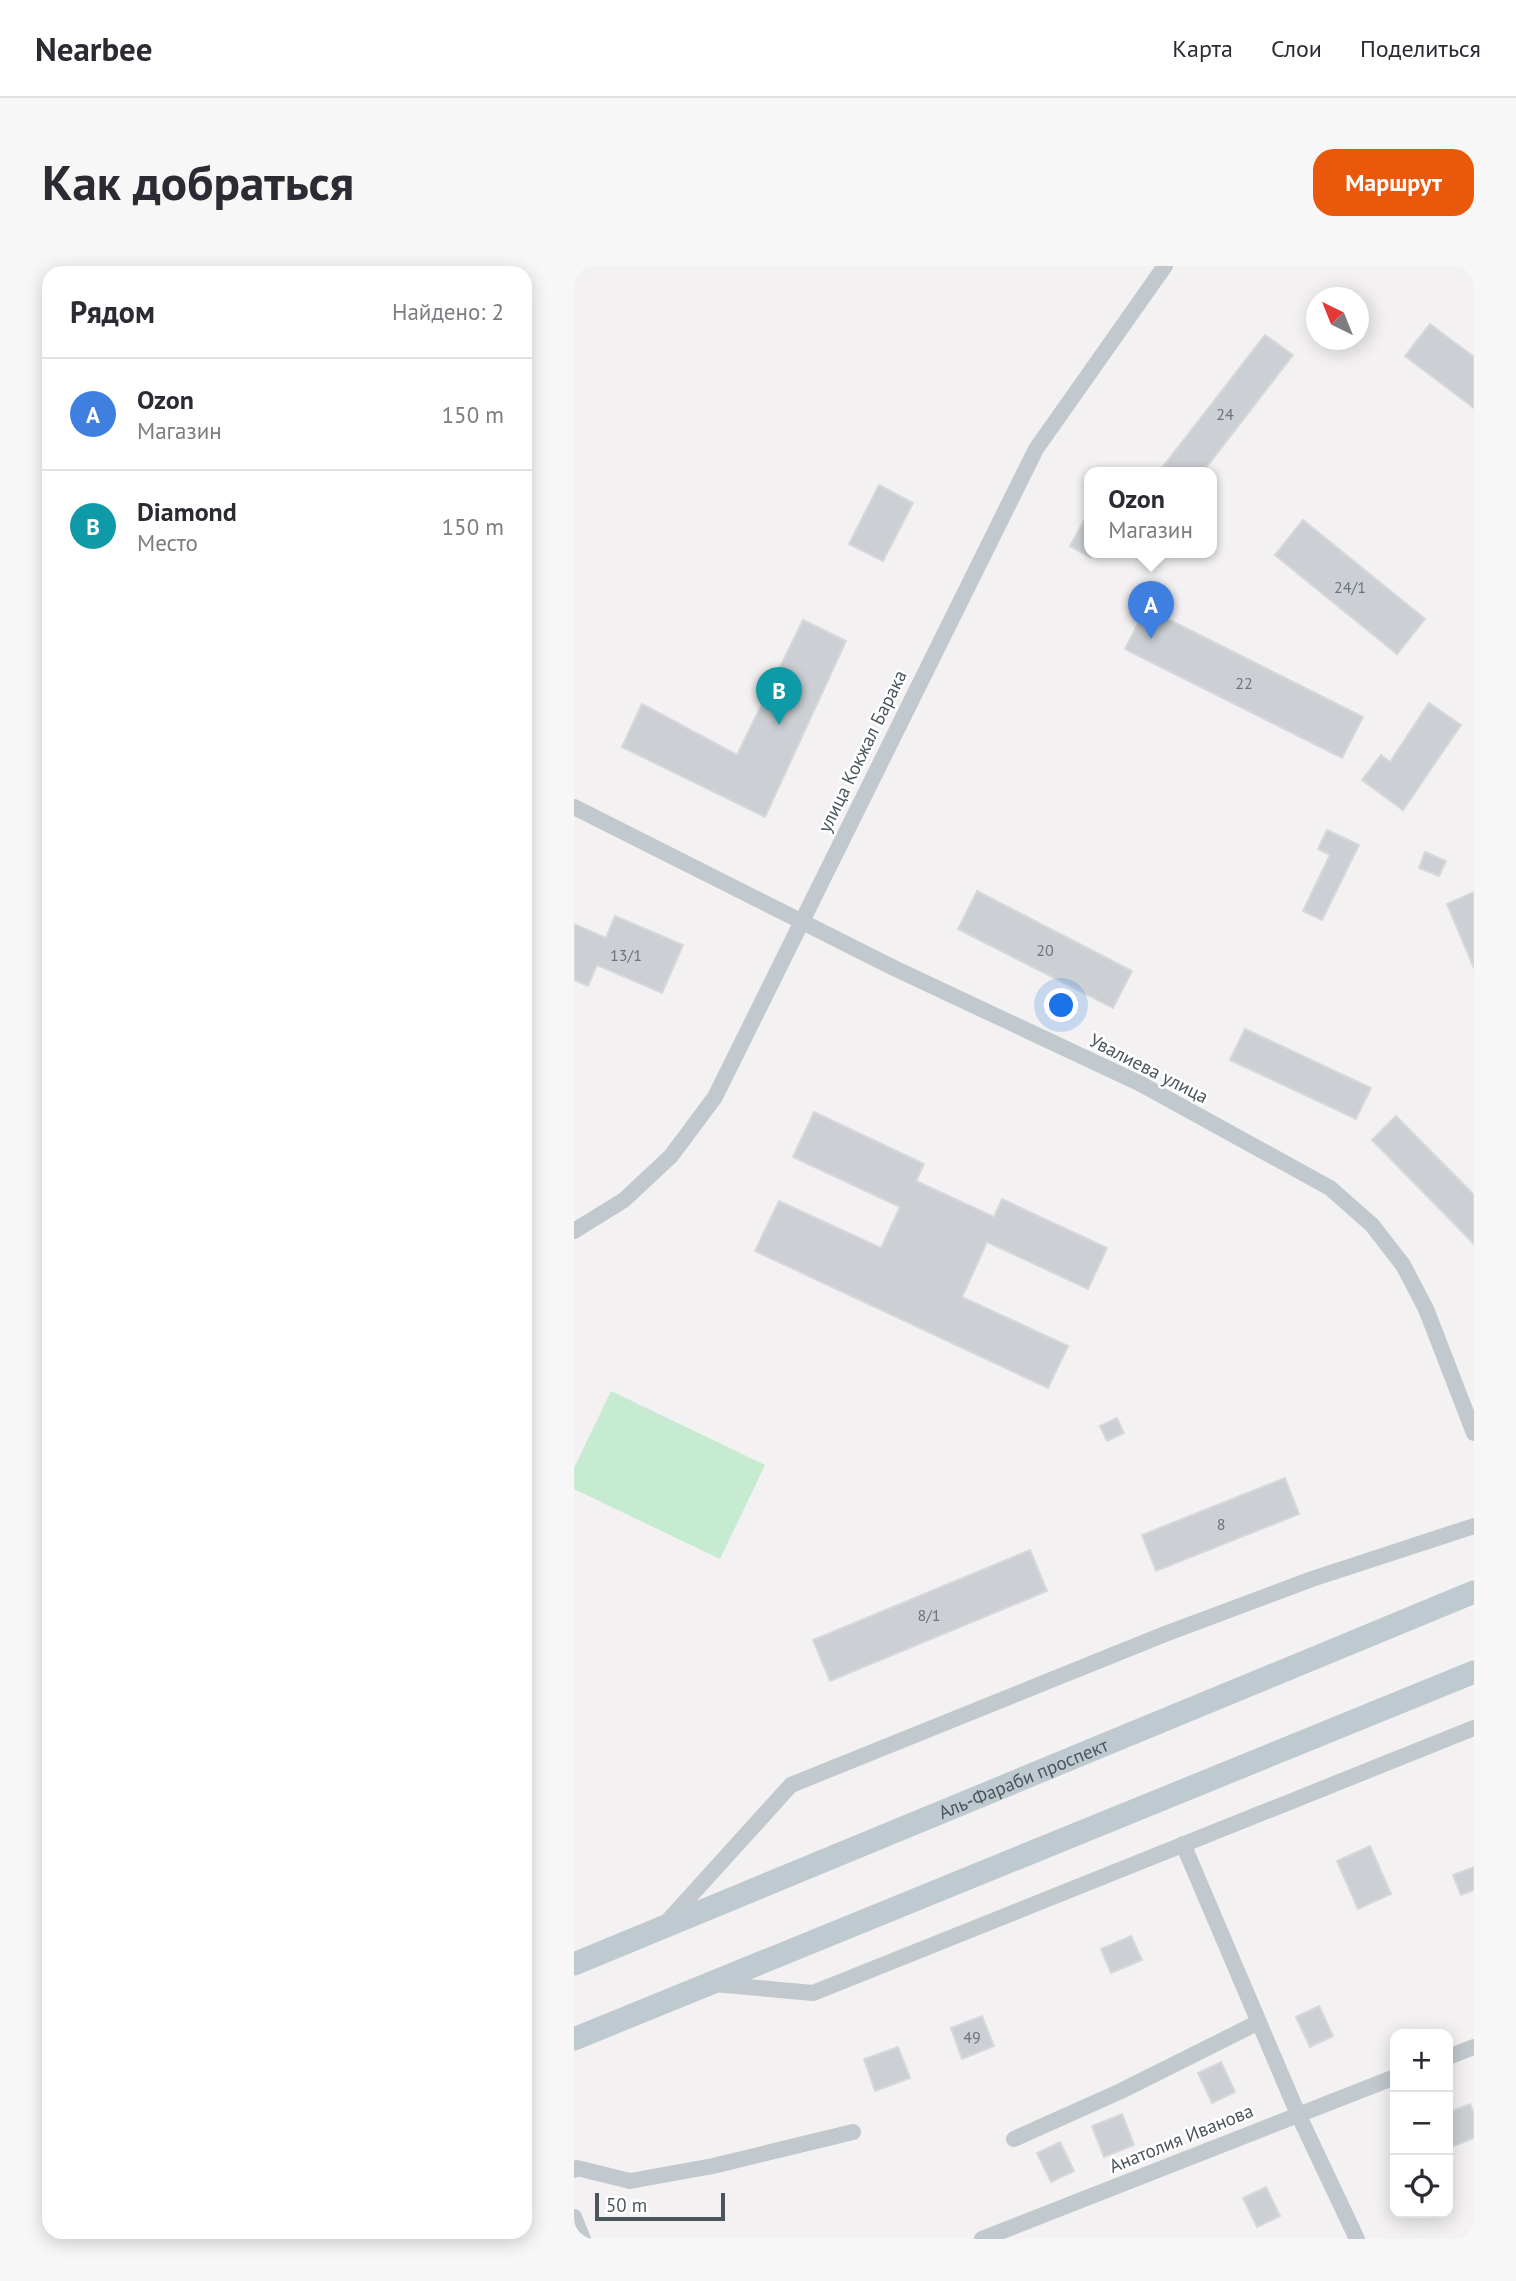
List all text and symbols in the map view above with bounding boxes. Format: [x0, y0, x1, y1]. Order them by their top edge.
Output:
text: Nearbee [35, 27, 152, 70]
text: Карта [1172, 33, 1233, 64]
text: Слои [1271, 33, 1322, 64]
text: Поделиться [1360, 33, 1481, 64]
button: Маршрут [1313, 149, 1474, 216]
text: Как добраться [42, 150, 354, 214]
north arrow [1306, 287, 1369, 350]
text: Рядом [70, 292, 155, 331]
text: Найдено: 2 [392, 297, 504, 326]
text: Ozon [137, 383, 194, 416]
text: A [86, 400, 100, 429]
text: 150 m [442, 400, 504, 429]
house number: 24 [1216, 404, 1234, 424]
text: Магазин [137, 416, 222, 445]
popup [1084, 467, 1217, 558]
text: Ozon [1108, 482, 1165, 515]
text: Diamond [137, 495, 237, 528]
text: B [86, 512, 100, 541]
text: 150 m [442, 512, 504, 541]
text: Магазин [1108, 515, 1193, 544]
text: Место [137, 528, 198, 557]
house number: 24/1 [1334, 577, 1366, 597]
pin: A [1128, 581, 1174, 639]
street label: улица Кокжал Барака [812, 666, 912, 836]
pin: B [756, 667, 802, 725]
house number: 22 [1235, 673, 1253, 693]
house number: 20 [1036, 940, 1054, 960]
house number: 13/1 [610, 945, 642, 965]
your location [1044, 988, 1078, 1022]
street label: Увалиева улица [1085, 1028, 1213, 1108]
house number: 8 [1217, 1514, 1225, 1534]
house number: 8/1 [917, 1605, 941, 1625]
street label: Аль-Фараби проспект [935, 1732, 1112, 1824]
house number: 49 [963, 2027, 981, 2047]
map controls [1390, 2029, 1453, 2218]
button: + [1390, 2029, 1453, 2092]
button: − [1390, 2092, 1453, 2155]
street label: Анатолия Иванова [1105, 2098, 1257, 2178]
button: locate [1390, 2155, 1453, 2218]
scale bar [595, 2190, 724, 2222]
text: 50 m [606, 2193, 647, 2217]

